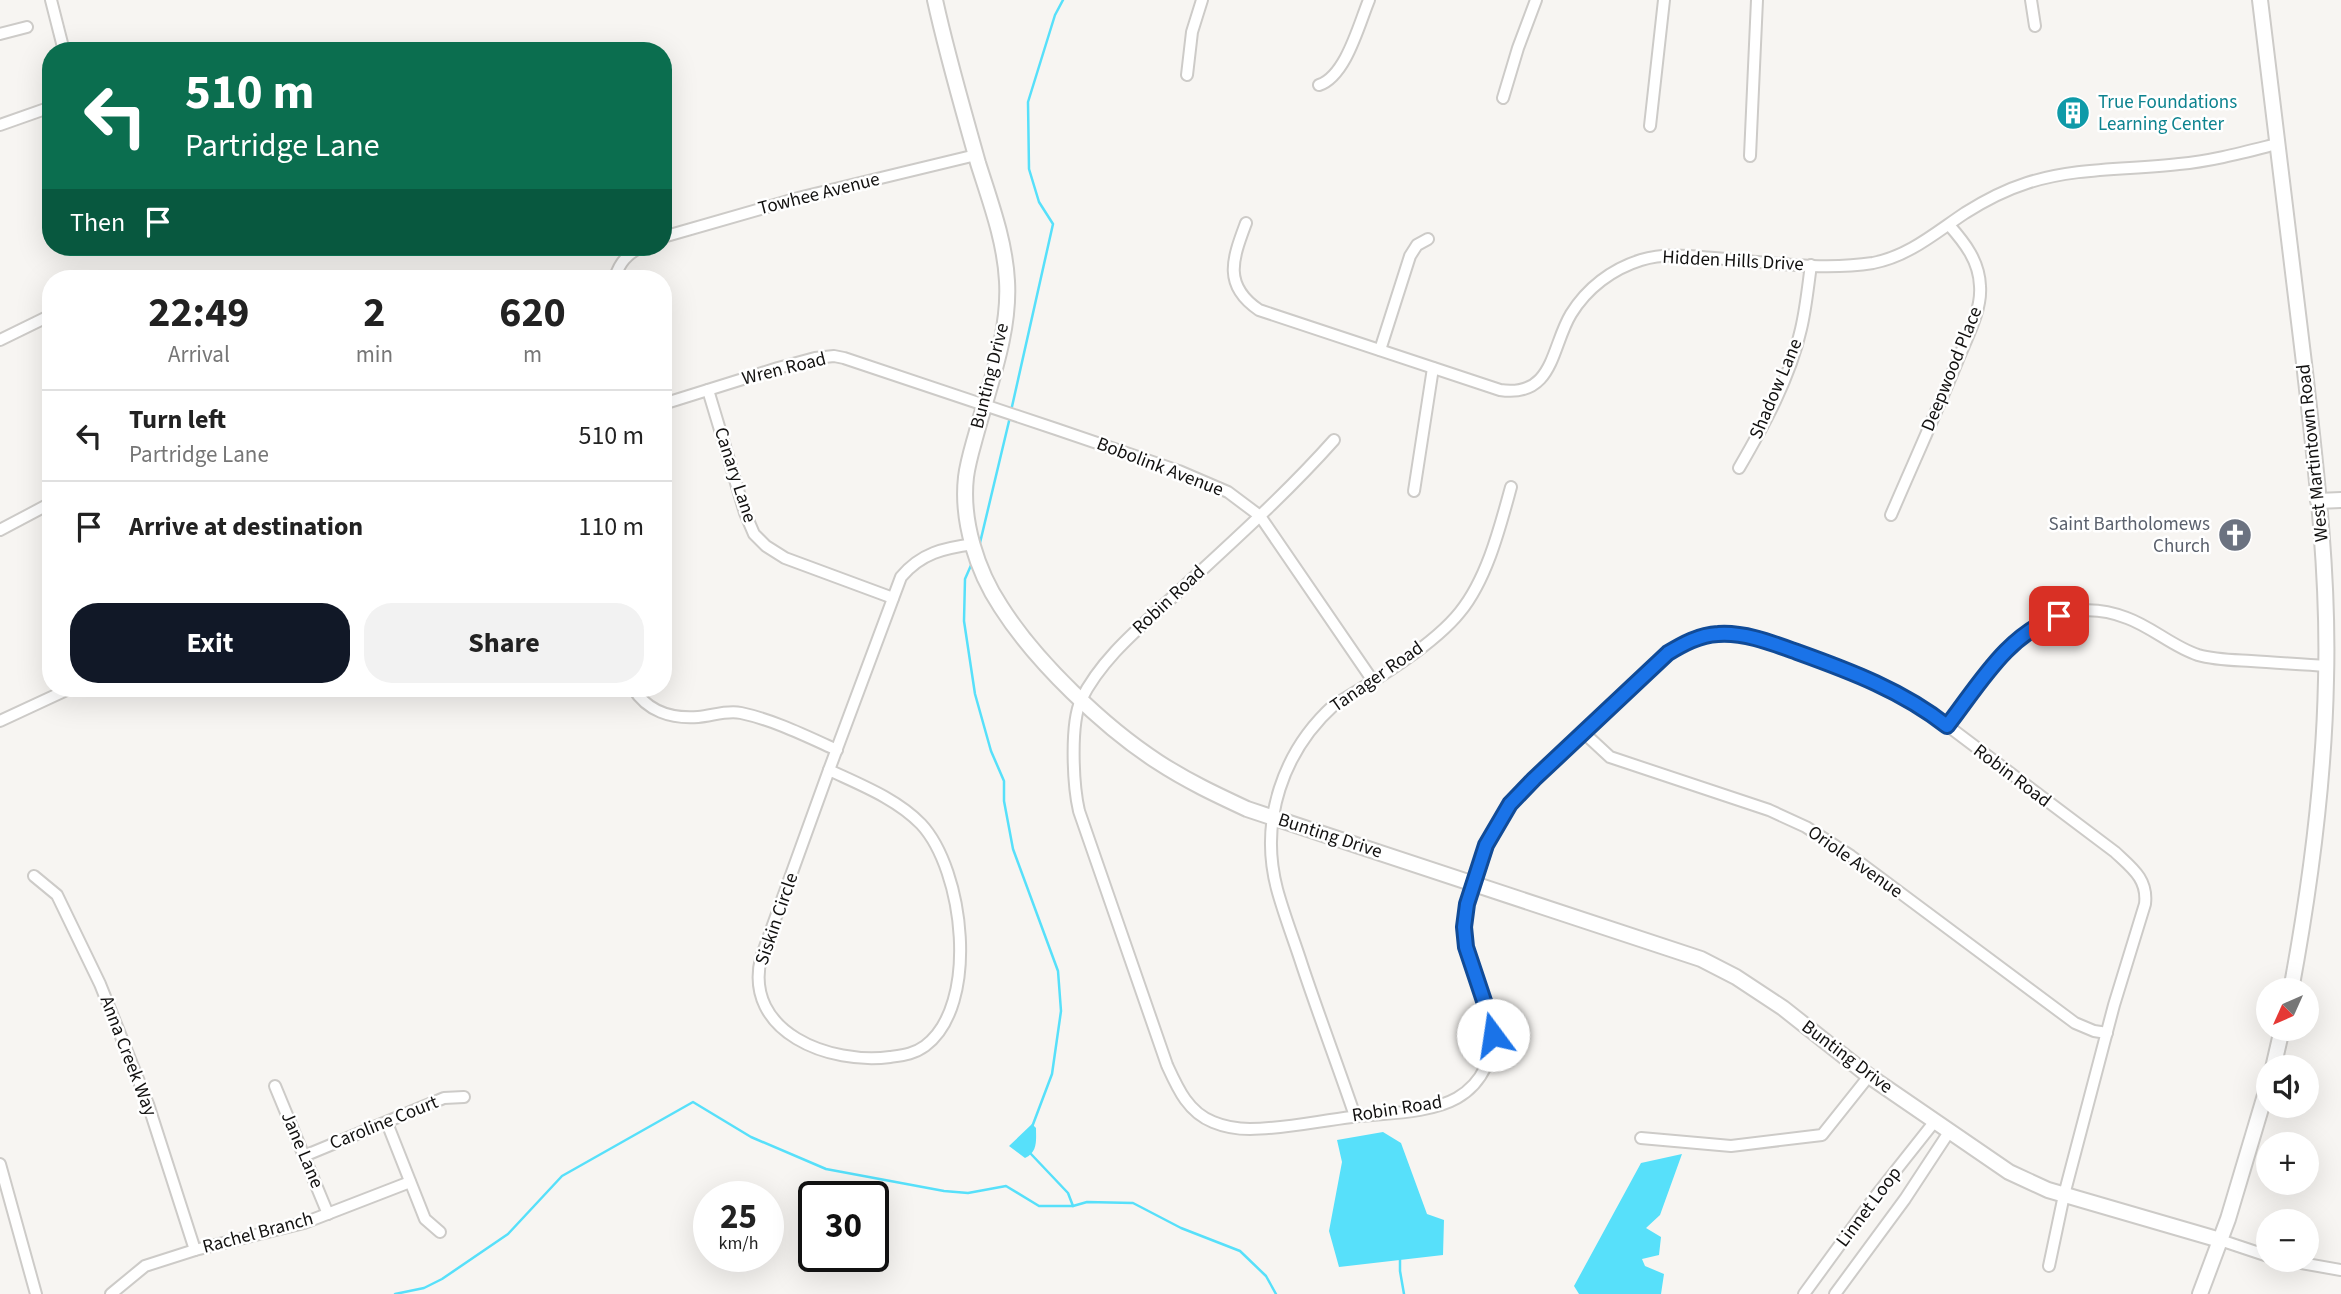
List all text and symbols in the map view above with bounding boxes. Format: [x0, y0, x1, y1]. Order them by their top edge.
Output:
text: 510 m [185, 58, 314, 128]
icon: left [70, 70, 161, 161]
place label: True Foundations Learning Center [2098, 89, 2237, 138]
building icon: True Foundations Learning Center [2054, 94, 2092, 132]
text: Partridge Lane [185, 123, 380, 169]
street label: Towhee Avenue [755, 166, 883, 222]
icon: arrive [139, 203, 177, 241]
text: Then [70, 204, 125, 241]
street label: Hidden Hills Drive [1662, 244, 1804, 278]
text: 22:49 [148, 283, 250, 343]
text: 2 [363, 283, 385, 343]
text: 620 [499, 283, 566, 343]
street label: Deepwood Place [1915, 303, 1989, 435]
street label: Bunting Drive [964, 320, 1016, 432]
street label: Shadow Lane [1743, 335, 1809, 443]
text: Arrival [168, 338, 230, 371]
text: min [356, 338, 393, 371]
text: m [523, 338, 542, 371]
street label: Wren Road [739, 346, 829, 392]
street label: West Martintown Road [2290, 363, 2336, 543]
text: Turn left [129, 401, 226, 438]
icon: left [70, 417, 108, 455]
text: 510 m [578, 417, 644, 454]
street label: Canary Lane [707, 424, 763, 526]
street label: Bobolink Avenue [1093, 430, 1227, 504]
text: Partridge Lane [129, 438, 269, 471]
icon: arrive [70, 508, 108, 546]
text: Arrive at destination [129, 508, 363, 545]
text: 110 m [578, 508, 644, 545]
place label: Saint Bartholomews Church [2049, 511, 2210, 560]
church icon: Saint Bartholomews Church [2216, 516, 2254, 554]
street label: Robin Road [1126, 559, 1212, 641]
pin [2029, 586, 2089, 646]
icon: arrive [2040, 597, 2078, 635]
button: Exit [70, 603, 350, 683]
button: Share [364, 603, 644, 683]
street label: Tanager Road [1325, 635, 1429, 719]
street label: Robin Road [1968, 738, 2056, 814]
street label: Bunting Drive [1274, 806, 1386, 866]
street label: Oriole Avenue [1802, 819, 1908, 905]
street label: Siskin Circle [749, 869, 805, 969]
north arrow [2256, 978, 2319, 1041]
map controls [2256, 978, 2319, 1272]
street label: Anna Creek Way [93, 992, 163, 1120]
position arrow [1456, 998, 1530, 1072]
street label: Bunting Drive [1796, 1014, 1898, 1100]
button: sound [2256, 1055, 2319, 1118]
street label: Caroline Court [326, 1089, 443, 1157]
street label: Robin Road [1350, 1089, 1444, 1129]
street label: Jane Lane [274, 1107, 330, 1193]
button: + [2256, 1132, 2319, 1195]
street label: Linnet Loop [1830, 1161, 1908, 1253]
speed limit sign: 30 [798, 1181, 889, 1272]
text: 25 [720, 1192, 757, 1242]
street label: Rachel Branch [200, 1205, 316, 1261]
button: − [2256, 1209, 2319, 1272]
text: km/h [719, 1231, 758, 1256]

